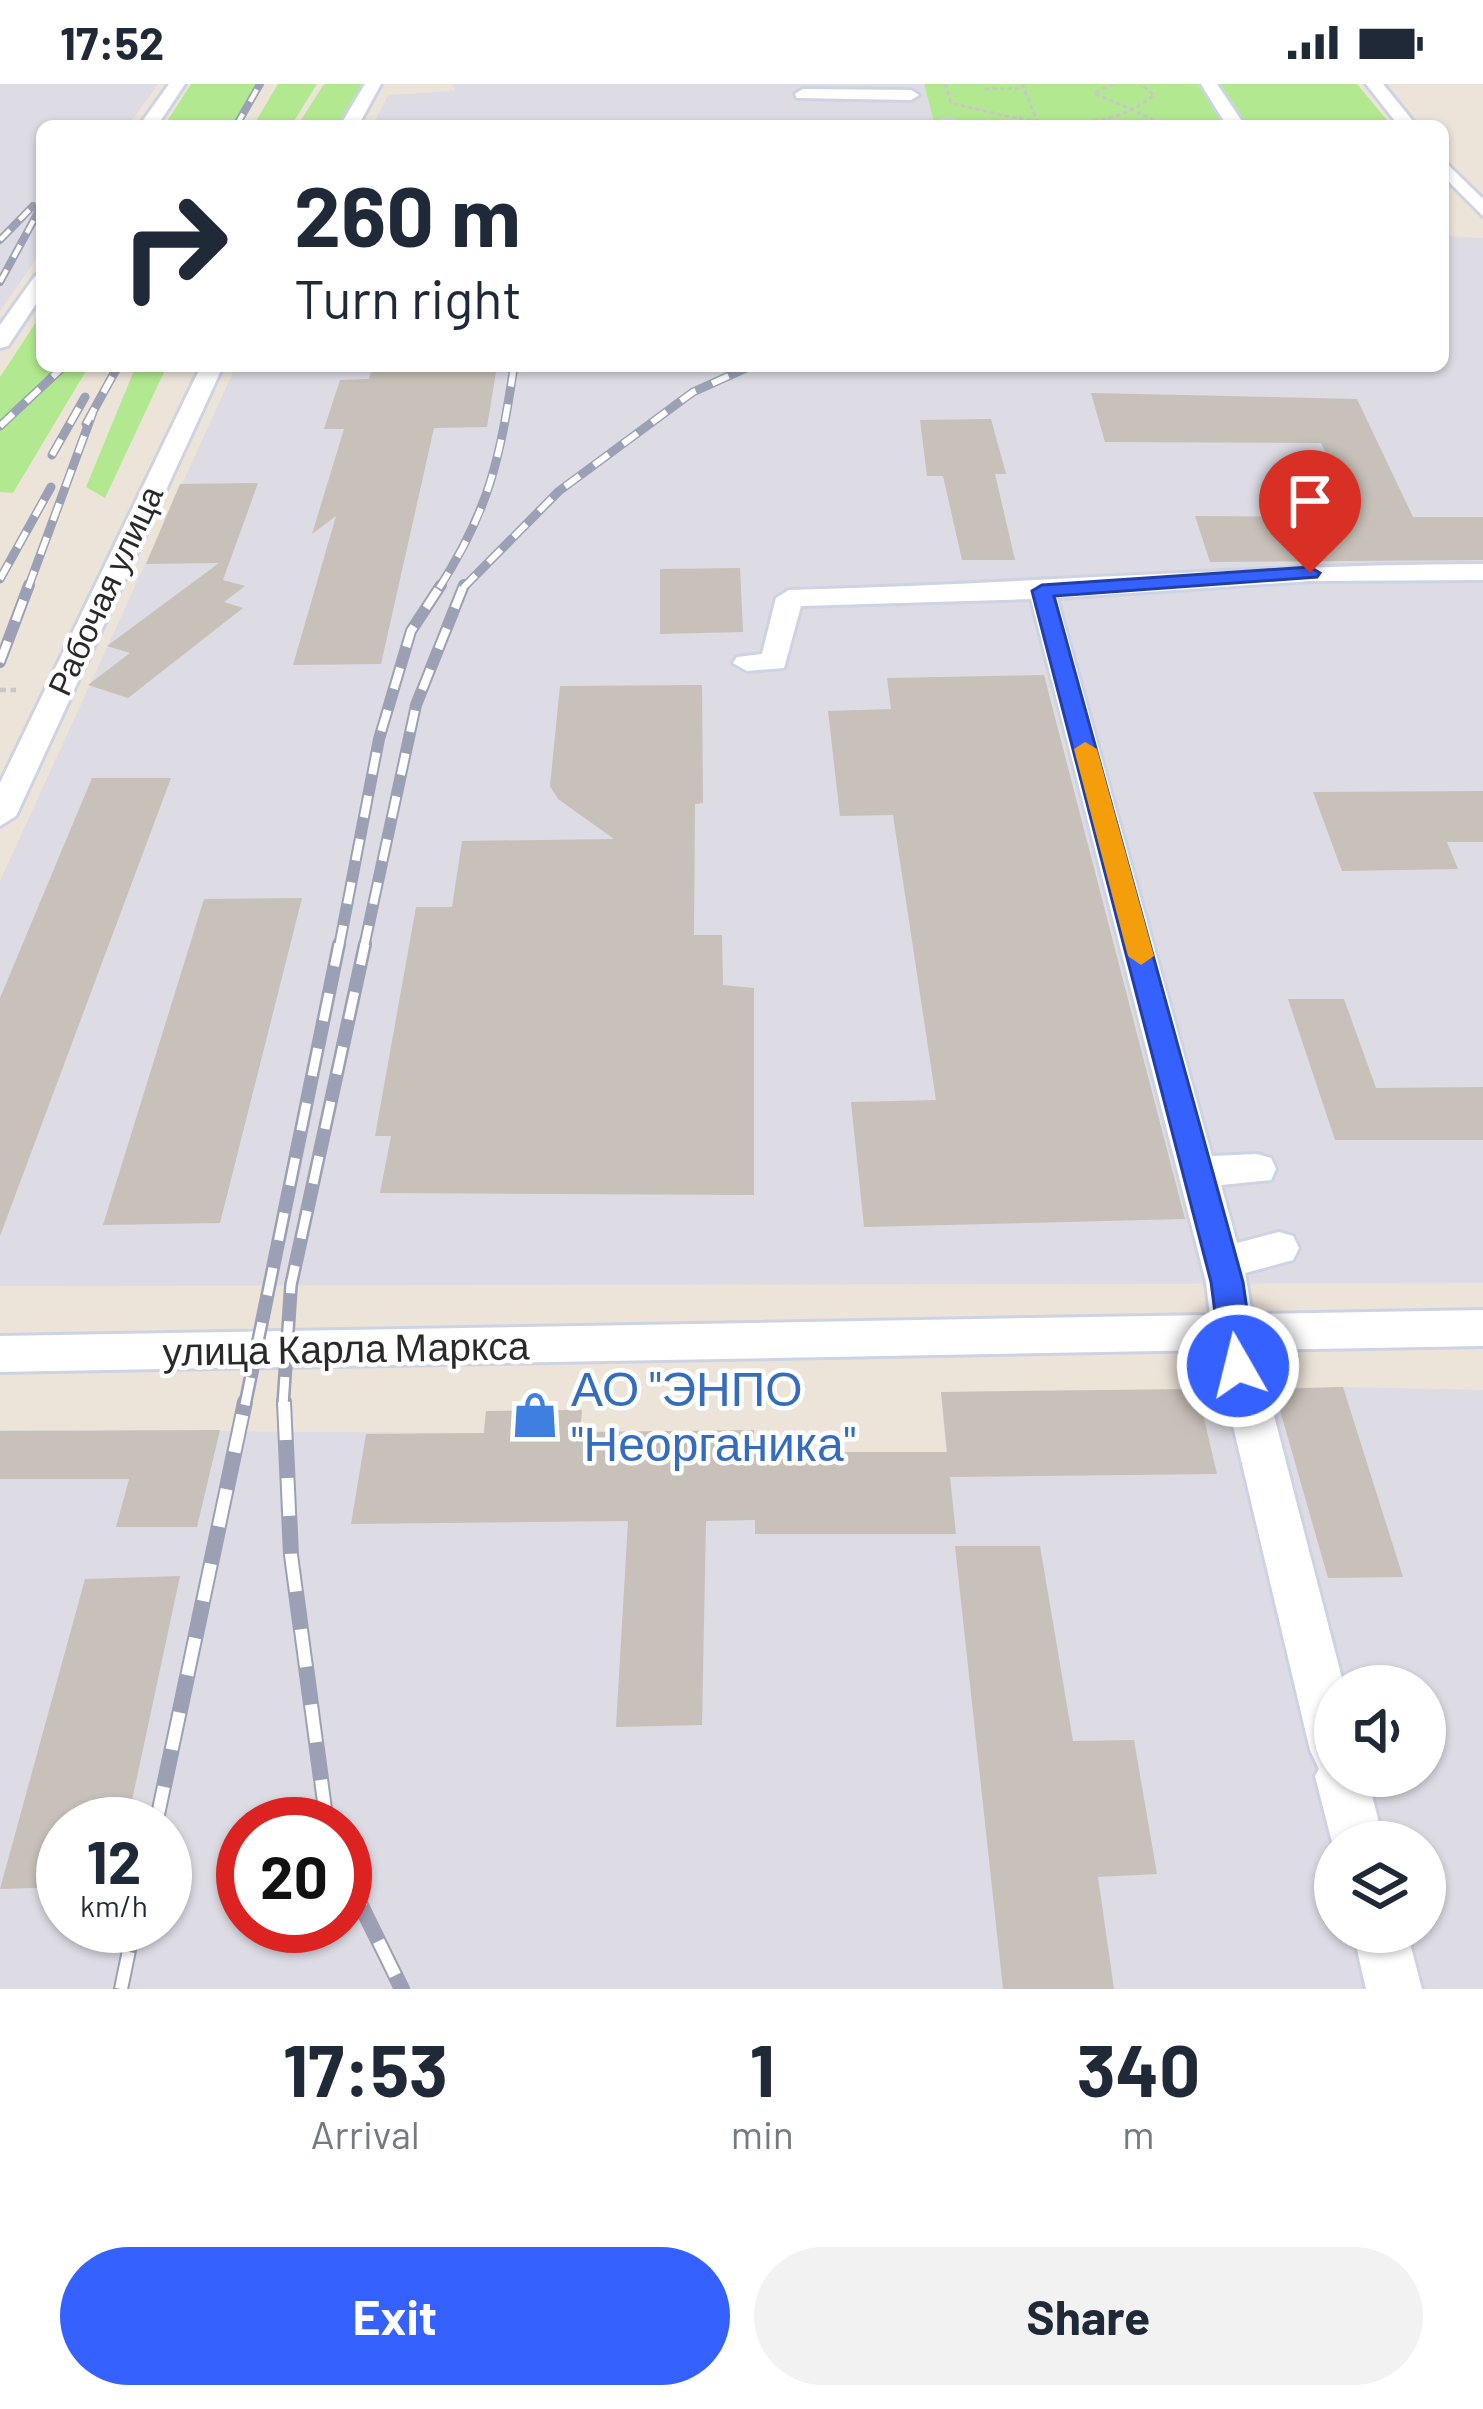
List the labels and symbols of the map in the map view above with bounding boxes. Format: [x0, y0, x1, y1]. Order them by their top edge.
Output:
pin [1259, 450, 1361, 573]
street label: Рабочая улица [38, 478, 170, 701]
position arrow [1175, 1303, 1301, 1429]
street label: улица Карла Маркса [162, 1320, 530, 1374]
place label: АО "ЭНПО "Неорганика" [571, 1358, 856, 1471]
shop icon: АО "ЭНПО "Неорганика" [510, 1390, 560, 1440]
speed limit sign: 20 [216, 1797, 372, 1953]

